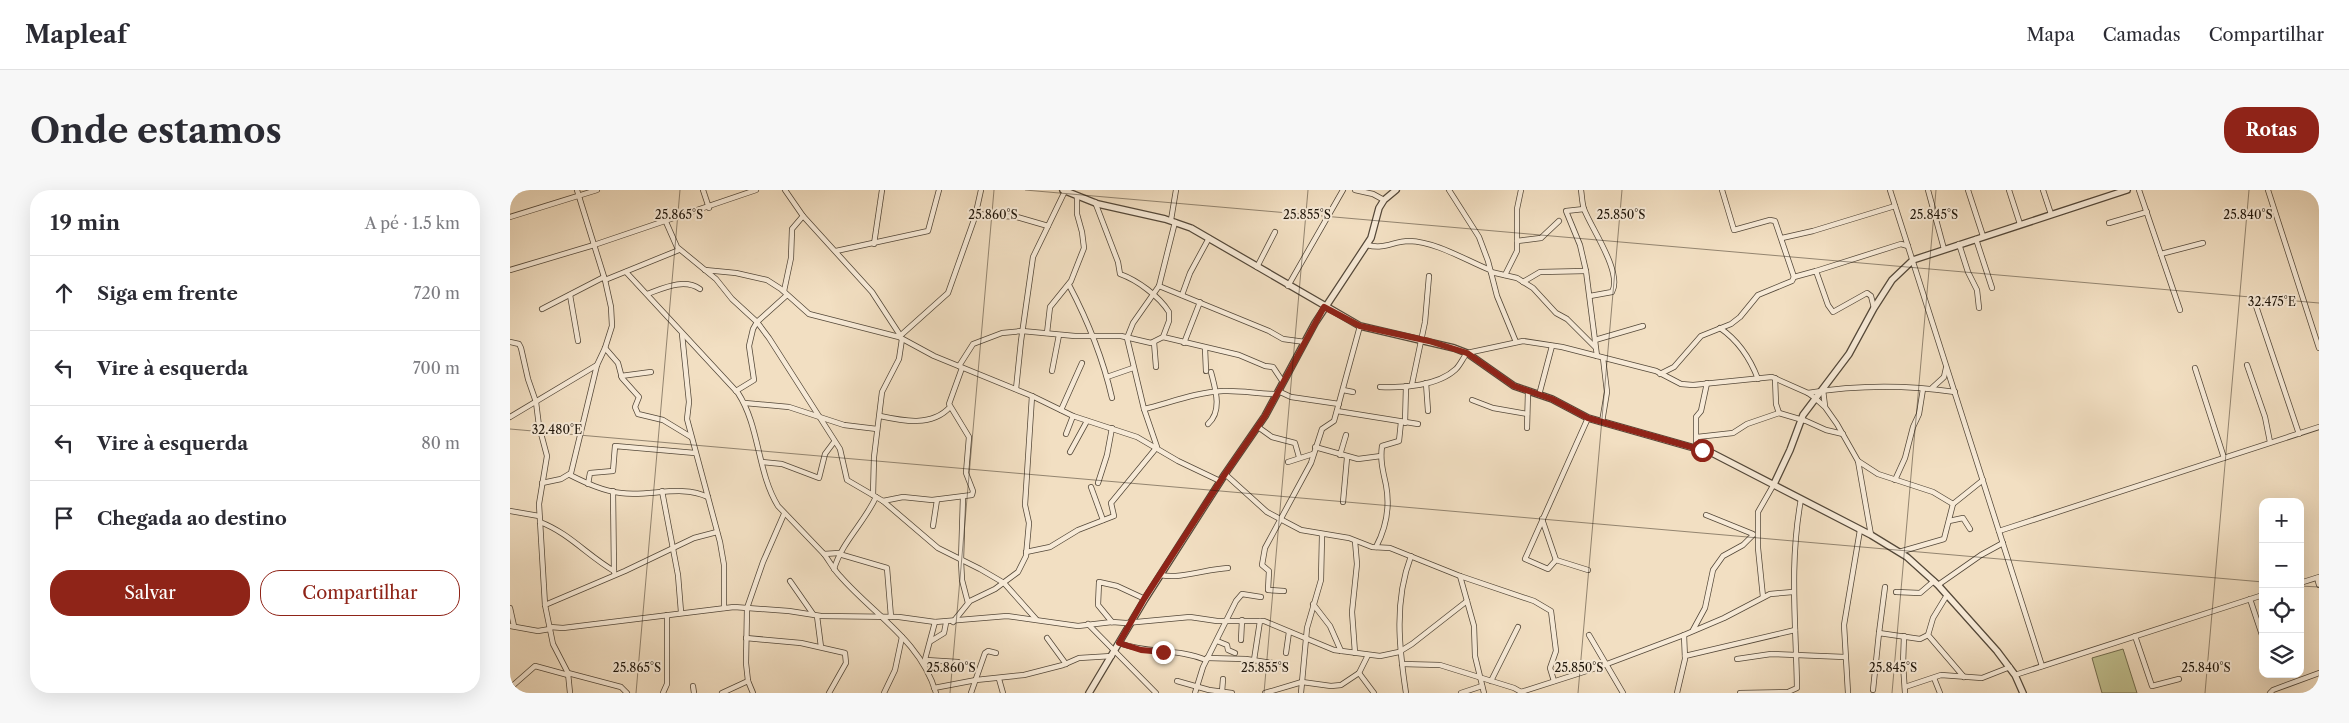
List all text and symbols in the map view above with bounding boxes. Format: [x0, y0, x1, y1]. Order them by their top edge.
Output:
text: Mapleaf [25, 20, 127, 49]
text: Mapa [2027, 24, 2075, 46]
text: Camadas [2103, 24, 2181, 46]
text: Compartilhar [2209, 24, 2324, 46]
button: Rotas [2224, 107, 2319, 153]
text: Onde estamos [30, 109, 282, 152]
text: 25.865°S [655, 207, 703, 222]
text: 25.860°S [968, 207, 1018, 222]
text: 25.855°S [1283, 207, 1331, 222]
text: 25.850°S [1597, 207, 1645, 222]
text: 25.845°S [1910, 207, 1958, 222]
text: 25.840°S [2223, 207, 2273, 222]
text: 19 min [50, 210, 120, 235]
text: A pé · 1.5 km [365, 213, 460, 233]
icon: ahead [50, 279, 78, 307]
text: Siga em frente [97, 282, 238, 305]
text: 720 m [414, 283, 460, 303]
text: 32.475°E [2248, 294, 2296, 309]
icon: left [50, 354, 78, 382]
text: Vire à esquerda [97, 357, 248, 380]
text: 700 m [413, 358, 460, 378]
text: 32.480°E [532, 422, 582, 437]
icon: left [50, 429, 78, 457]
text: Vire à esquerda [97, 432, 248, 455]
text: 80 m [421, 433, 460, 453]
route start [1691, 439, 1714, 462]
map controls [2259, 498, 2304, 678]
button: + [2259, 498, 2304, 543]
icon: arrive [50, 504, 78, 532]
text: Chegada ao destino [97, 507, 287, 530]
button: − [2259, 543, 2304, 588]
button: Salvar [50, 570, 250, 616]
button: Compartilhar [260, 570, 460, 616]
button: locate [2259, 588, 2304, 633]
button: layers [2259, 633, 2304, 678]
route end [1152, 641, 1175, 664]
text: 25.865°S [613, 660, 661, 675]
text: 25.860°S [926, 660, 976, 675]
text: 25.855°S [1241, 660, 1289, 675]
text: 25.850°S [1555, 660, 1603, 675]
text: 25.845°S [1869, 660, 1917, 675]
text: 25.840°S [2181, 660, 2231, 675]

